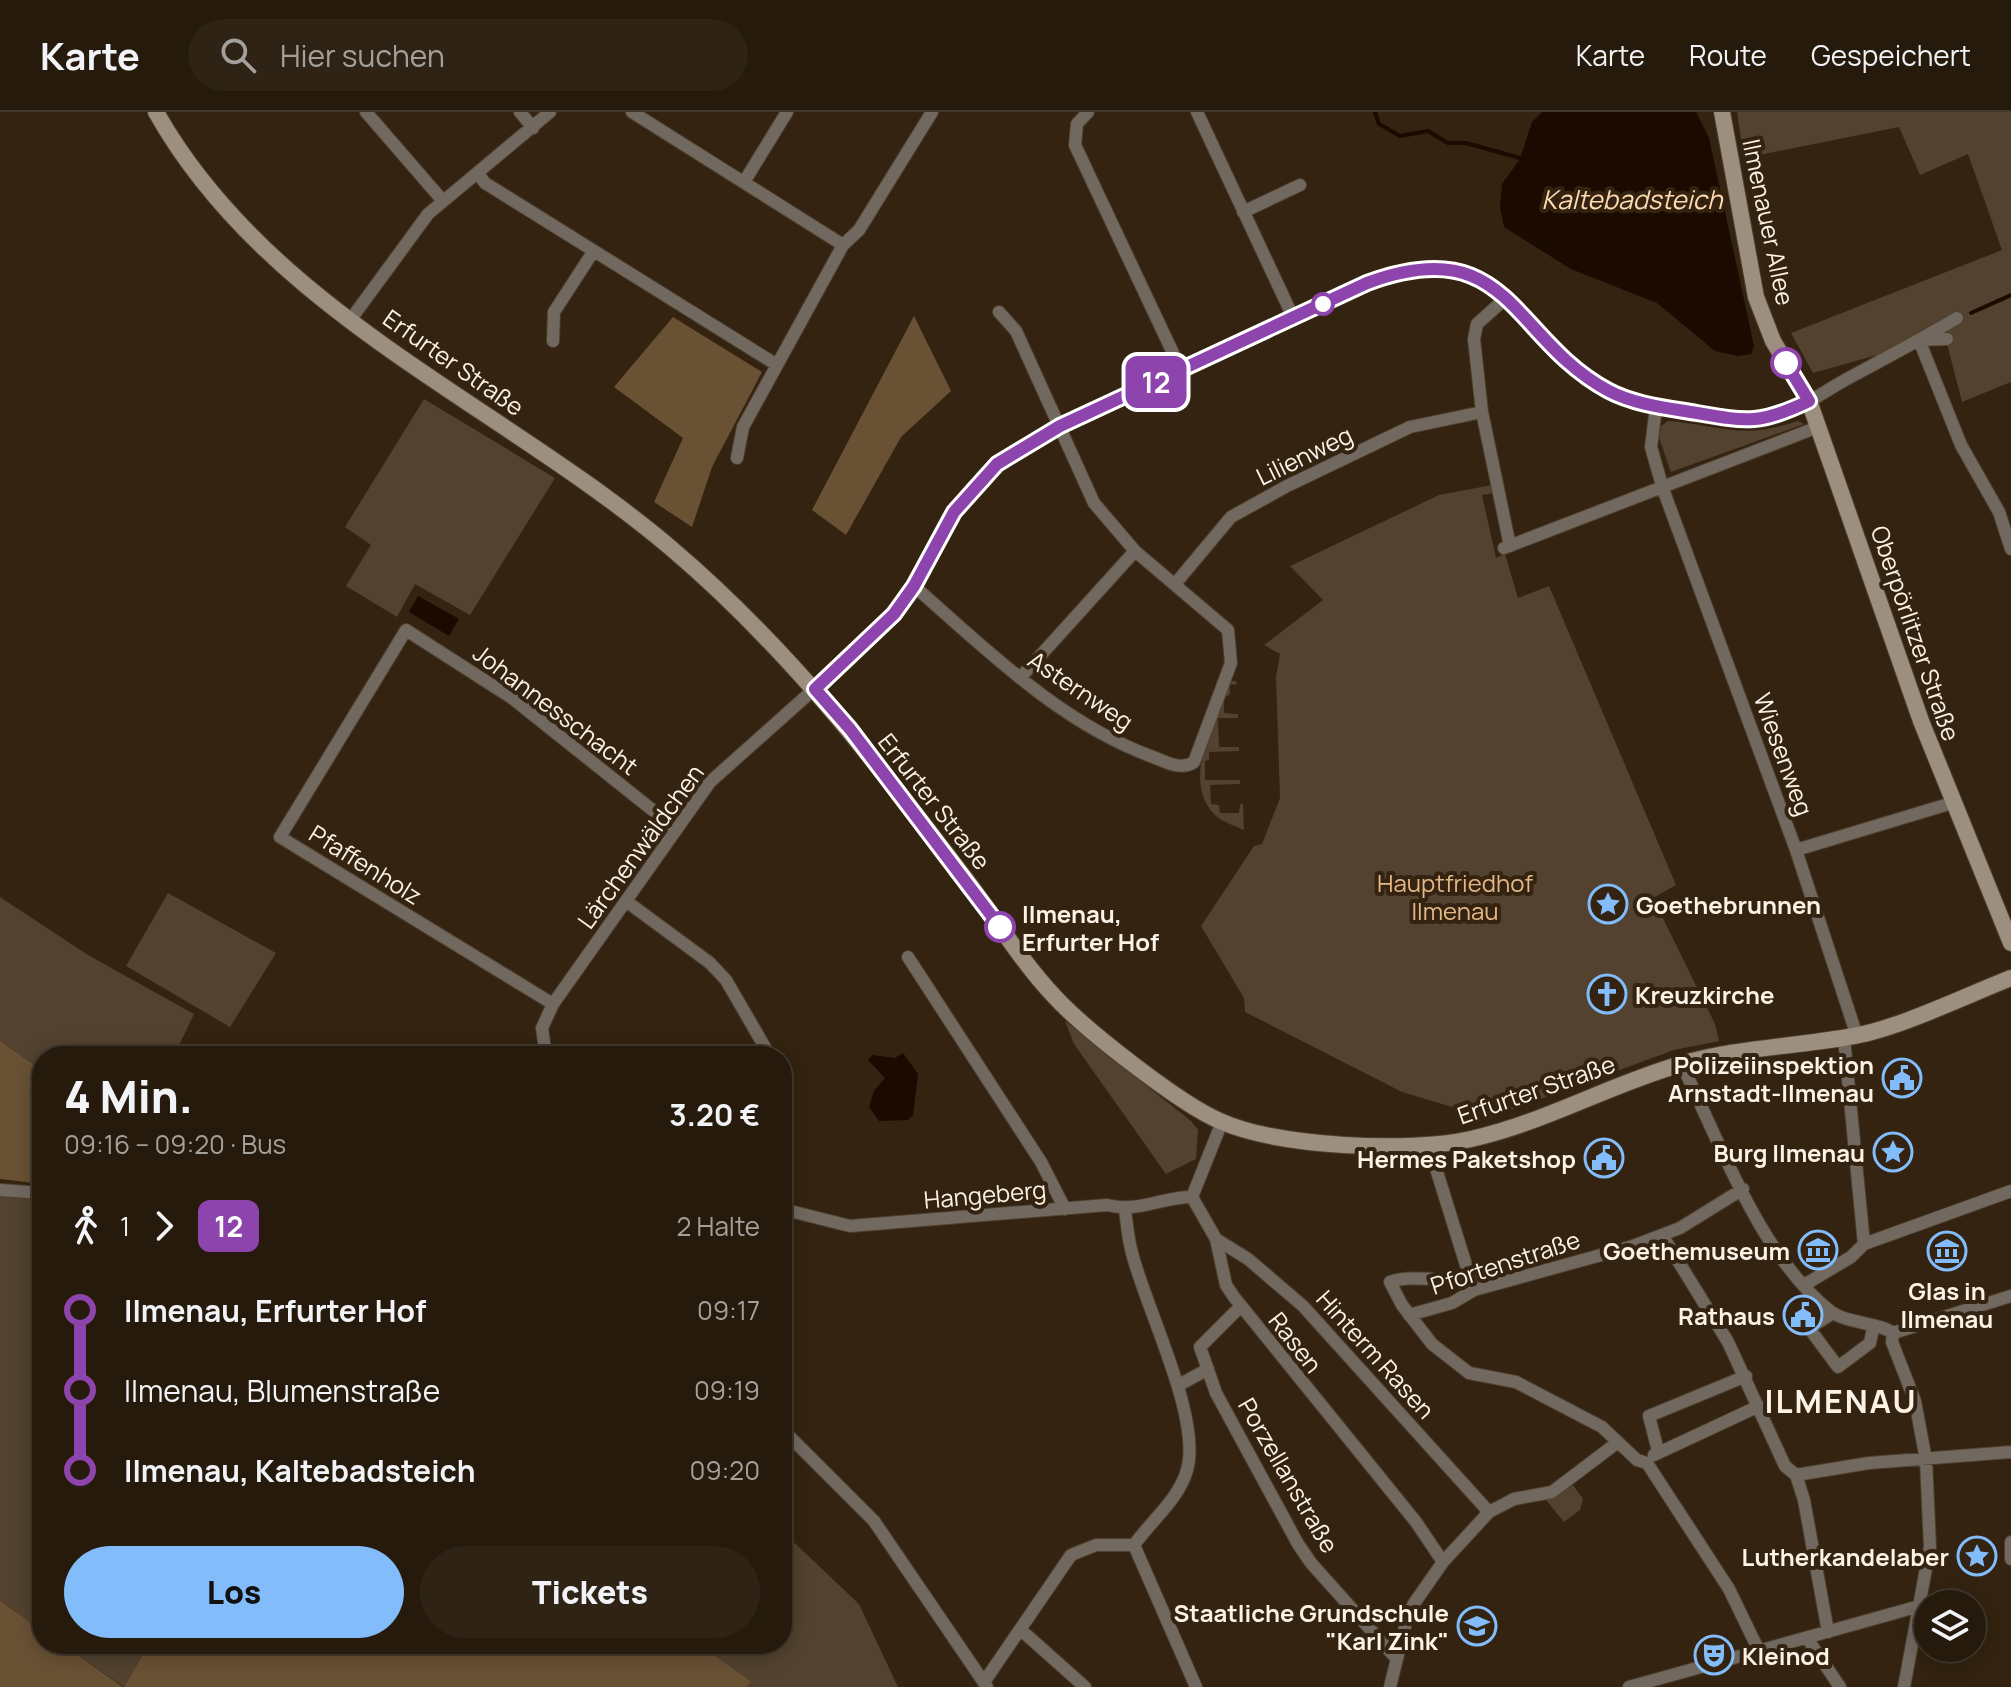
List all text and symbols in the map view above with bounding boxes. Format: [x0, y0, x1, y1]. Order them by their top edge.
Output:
search box [188, 19, 748, 91]
text: Karte [40, 29, 140, 81]
icon: search [216, 33, 260, 77]
text: Hier suchen [280, 35, 445, 76]
text: Karte [1576, 36, 1645, 74]
text: Route [1689, 36, 1767, 74]
text: Gespeichert [1811, 36, 1971, 74]
street label: Ilmenauer Allee [1735, 136, 1803, 308]
water label: Kaltebadsteich [1542, 181, 1724, 217]
unlabelled marker [1312, 293, 1334, 315]
street label: Erfurter Straße [377, 301, 531, 423]
unlabelled marker [1771, 348, 1801, 378]
line badge: 12 [1120, 356, 1192, 408]
text: 12 [1142, 363, 1170, 401]
street label: Lilienweg [1250, 418, 1358, 492]
street label: Oberpörlitzer Straße [1864, 521, 1968, 745]
street label: Johannesschacht [467, 636, 645, 782]
street label: Asternweg [1022, 643, 1140, 737]
street label: Wiesenweg [1747, 688, 1821, 820]
street label: Erfurter Straße [871, 726, 999, 876]
street label: Lärchenwäldchen [569, 757, 711, 935]
street label: Pfaffenholz [303, 816, 429, 912]
park label: Hauptfriedhof Ilmenau [1377, 866, 1533, 927]
place icon: Goethebrunnen [1587, 883, 1629, 925]
place label: Goethebrunnen [1636, 888, 1821, 921]
place label: Ilmenau, Erfurter Hof [1022, 897, 1159, 958]
marker: Ilmenau, Erfurter Hof [985, 912, 1015, 942]
church icon: Kreuzkirche [1586, 973, 1628, 1015]
place label: Kreuzkirche [1635, 978, 1774, 1011]
street label: Erfurter Straße [1453, 1047, 1619, 1131]
place label: Polizeiinspektion Arnstadt-Ilmenau [1668, 1048, 1874, 1109]
public building icon: Polizeiinspektion Arnstadt-Ilmenau [1881, 1057, 1923, 1099]
text: 4 Min. [64, 1066, 193, 1126]
text: 3.20 € [669, 1094, 760, 1135]
text: 09:16 – 09:20 · Bus [64, 1126, 286, 1162]
place icon: Burg Ilmenau [1872, 1131, 1914, 1173]
place label: Burg Ilmenau [1713, 1136, 1865, 1169]
public building icon: Hermes Paketshop [1583, 1137, 1625, 1179]
place label: Hermes Paketshop [1357, 1142, 1576, 1175]
street label: Hangeberg [922, 1172, 1048, 1216]
icon: walk [64, 1204, 108, 1248]
icon: forward [142, 1204, 186, 1248]
text: 12 [214, 1207, 243, 1245]
text: 1 [120, 1208, 130, 1244]
text: 2 Halte [677, 1208, 760, 1244]
street label: Pfortenstraße [1426, 1222, 1584, 1302]
museum icon: Goethemuseum [1797, 1229, 1839, 1271]
museum icon: Glas in Ilmenau [1926, 1230, 1968, 1272]
place label: Goethemuseum [1603, 1234, 1790, 1267]
place label: Glas in Ilmenau [1901, 1274, 1993, 1335]
street label: Hinterm Rasen [1309, 1283, 1443, 1425]
text: Ilmenau, Erfurter Hof [124, 1290, 426, 1331]
text: 09:17 [697, 1292, 760, 1328]
public building icon: Rathaus [1782, 1294, 1824, 1336]
place label: Rathaus [1678, 1299, 1775, 1332]
street label: Rasen [1262, 1305, 1330, 1379]
text: Ilmenau, Blumenstraße [124, 1370, 440, 1411]
text: 09:19 [694, 1372, 760, 1408]
district label: ILMENAU [1765, 1379, 1917, 1423]
street label: Porzellanstraße [1231, 1391, 1347, 1559]
text: Ilmenau, Kaltebadsteich [124, 1450, 476, 1491]
text: 09:20 [690, 1452, 760, 1488]
place icon: Lutherkandelaber [1956, 1535, 1998, 1577]
place label: Lutherkandelaber [1742, 1540, 1949, 1573]
button: Los [64, 1546, 404, 1638]
button: Tickets [420, 1546, 760, 1638]
map controls [1914, 1590, 1986, 1662]
button: layers [1914, 1590, 1986, 1662]
place label: Staatliche Grundschule "Karl Zink" [1173, 1596, 1449, 1657]
school or university icon: Staatliche Grundschule "Karl Zink" [1456, 1605, 1498, 1647]
theatre icon: Kleinod [1693, 1634, 1735, 1676]
place label: Kleinod [1742, 1639, 1830, 1672]

